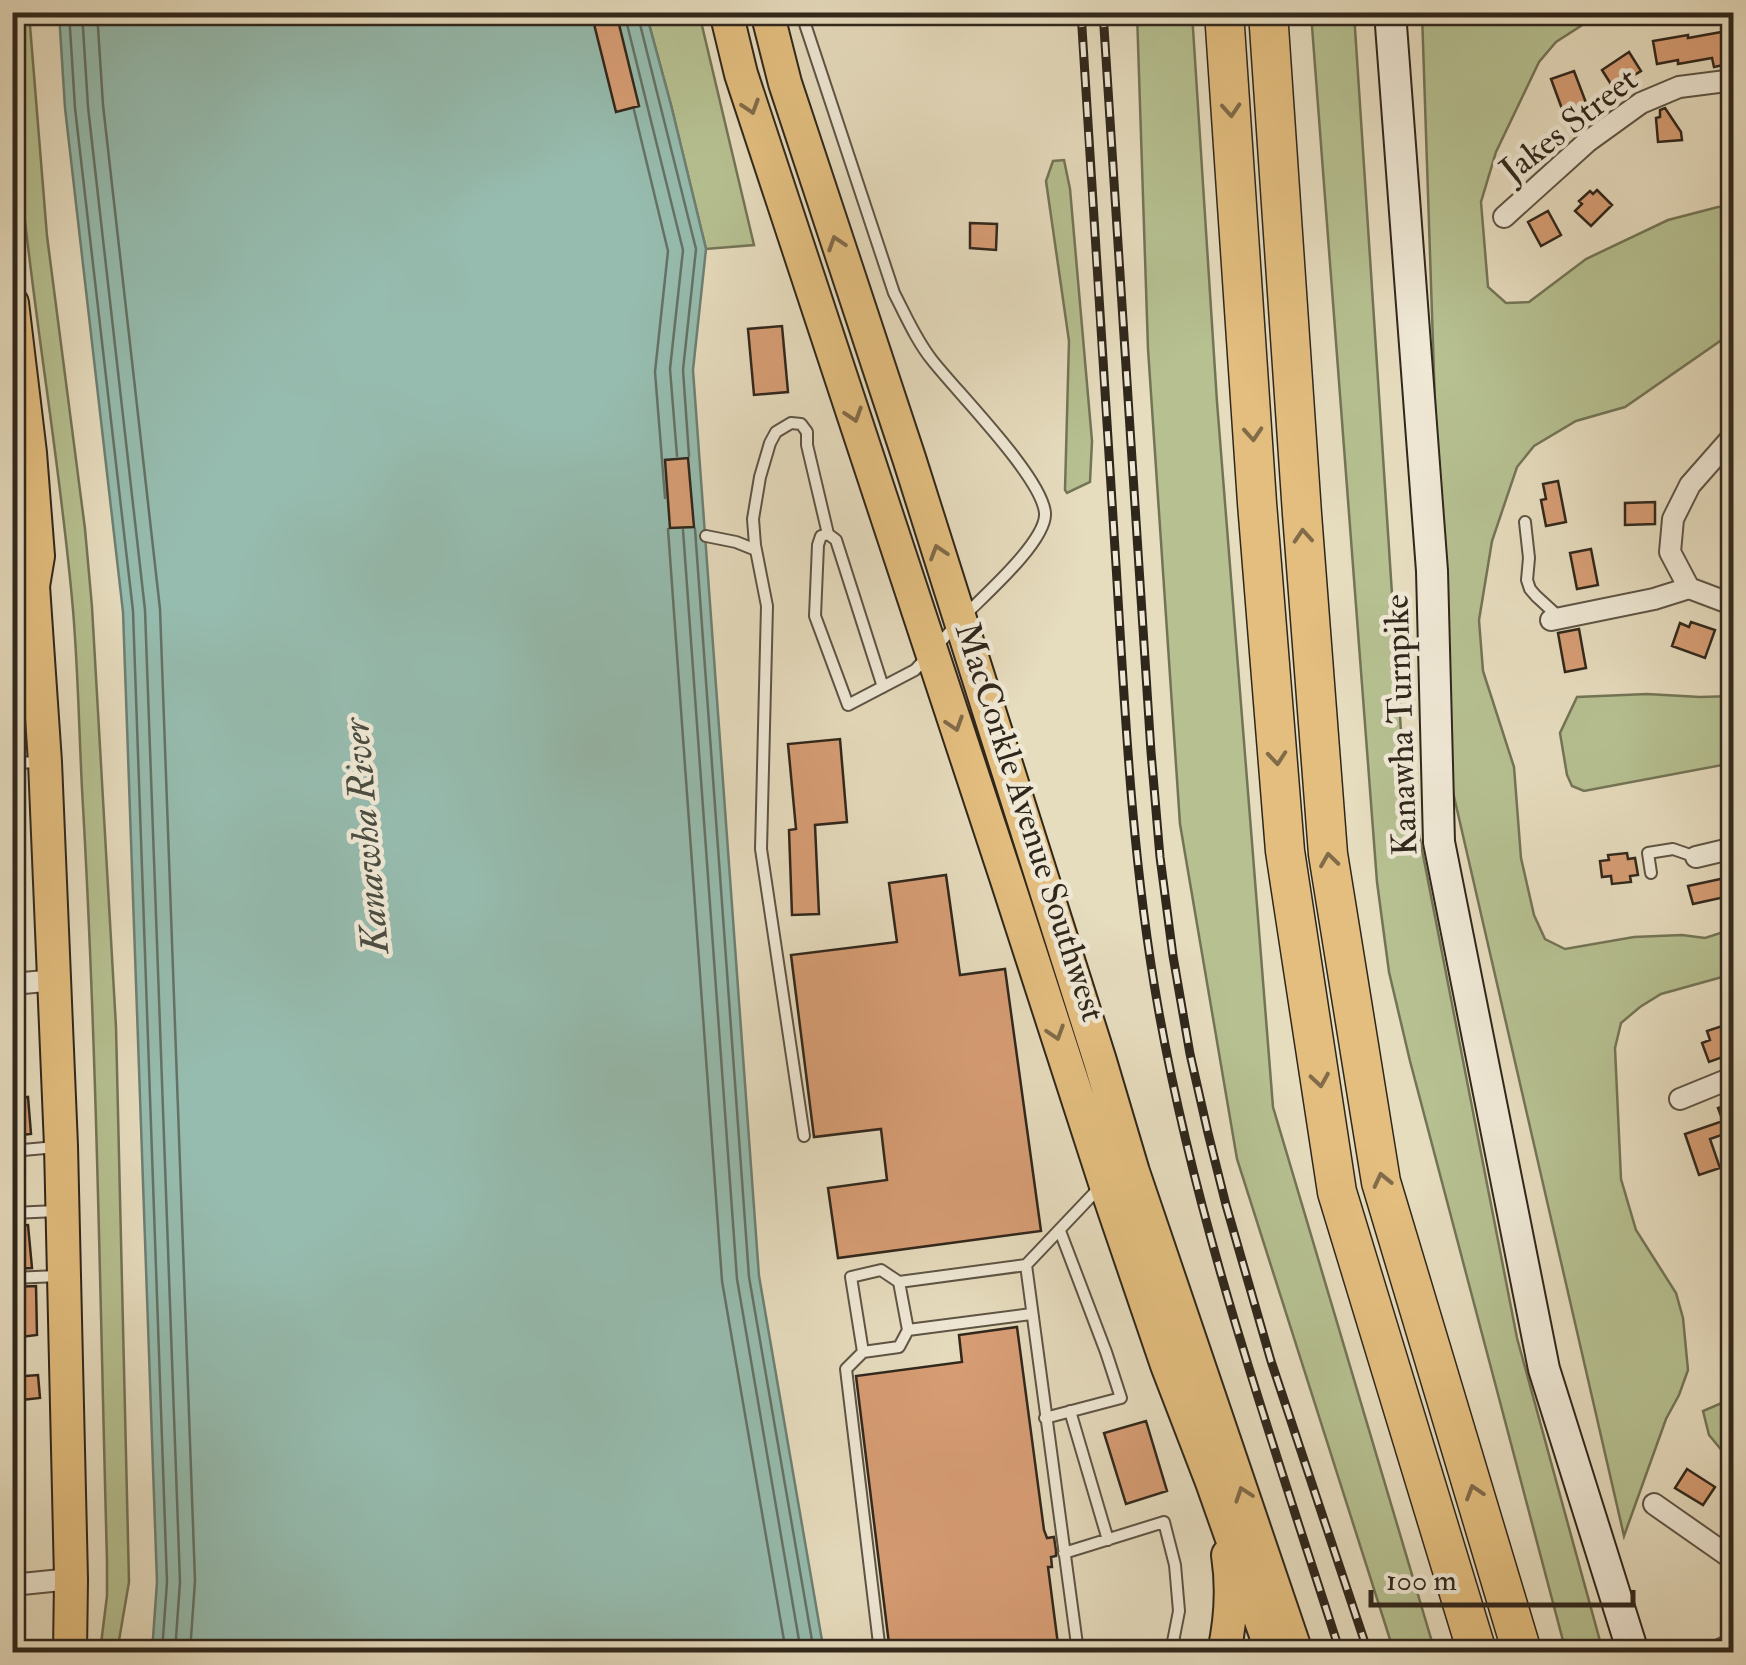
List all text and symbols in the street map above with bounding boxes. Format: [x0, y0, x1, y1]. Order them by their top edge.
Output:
street label: Jakes Street [1491, 58, 1647, 193]
one-way arrow [740, 97, 760, 114]
one-way arrow [1220, 102, 1241, 118]
one-way arrow [828, 235, 848, 252]
one-way arrow [843, 405, 863, 422]
one-way arrow [1241, 426, 1263, 442]
one-way arrow [1293, 527, 1315, 543]
one-way arrow [930, 544, 950, 561]
street label: Kanawha Turnpike [1374, 593, 1428, 857]
street label: MacCorkle Avenue Southwest [945, 617, 1115, 1027]
one-way arrow [943, 714, 963, 731]
water label: Kanawha River [332, 715, 400, 958]
one-way arrow [1266, 751, 1288, 767]
one-way arrow [1320, 852, 1341, 868]
one-way arrow [1045, 1023, 1065, 1040]
one-way arrow [1309, 1072, 1330, 1088]
one-way arrow [1373, 1172, 1394, 1189]
one-way arrow [1465, 1484, 1486, 1501]
one-way arrow [1234, 1486, 1254, 1503]
scale bar [1371, 1545, 1634, 1607]
text: 100 m [1386, 1562, 1457, 1599]

